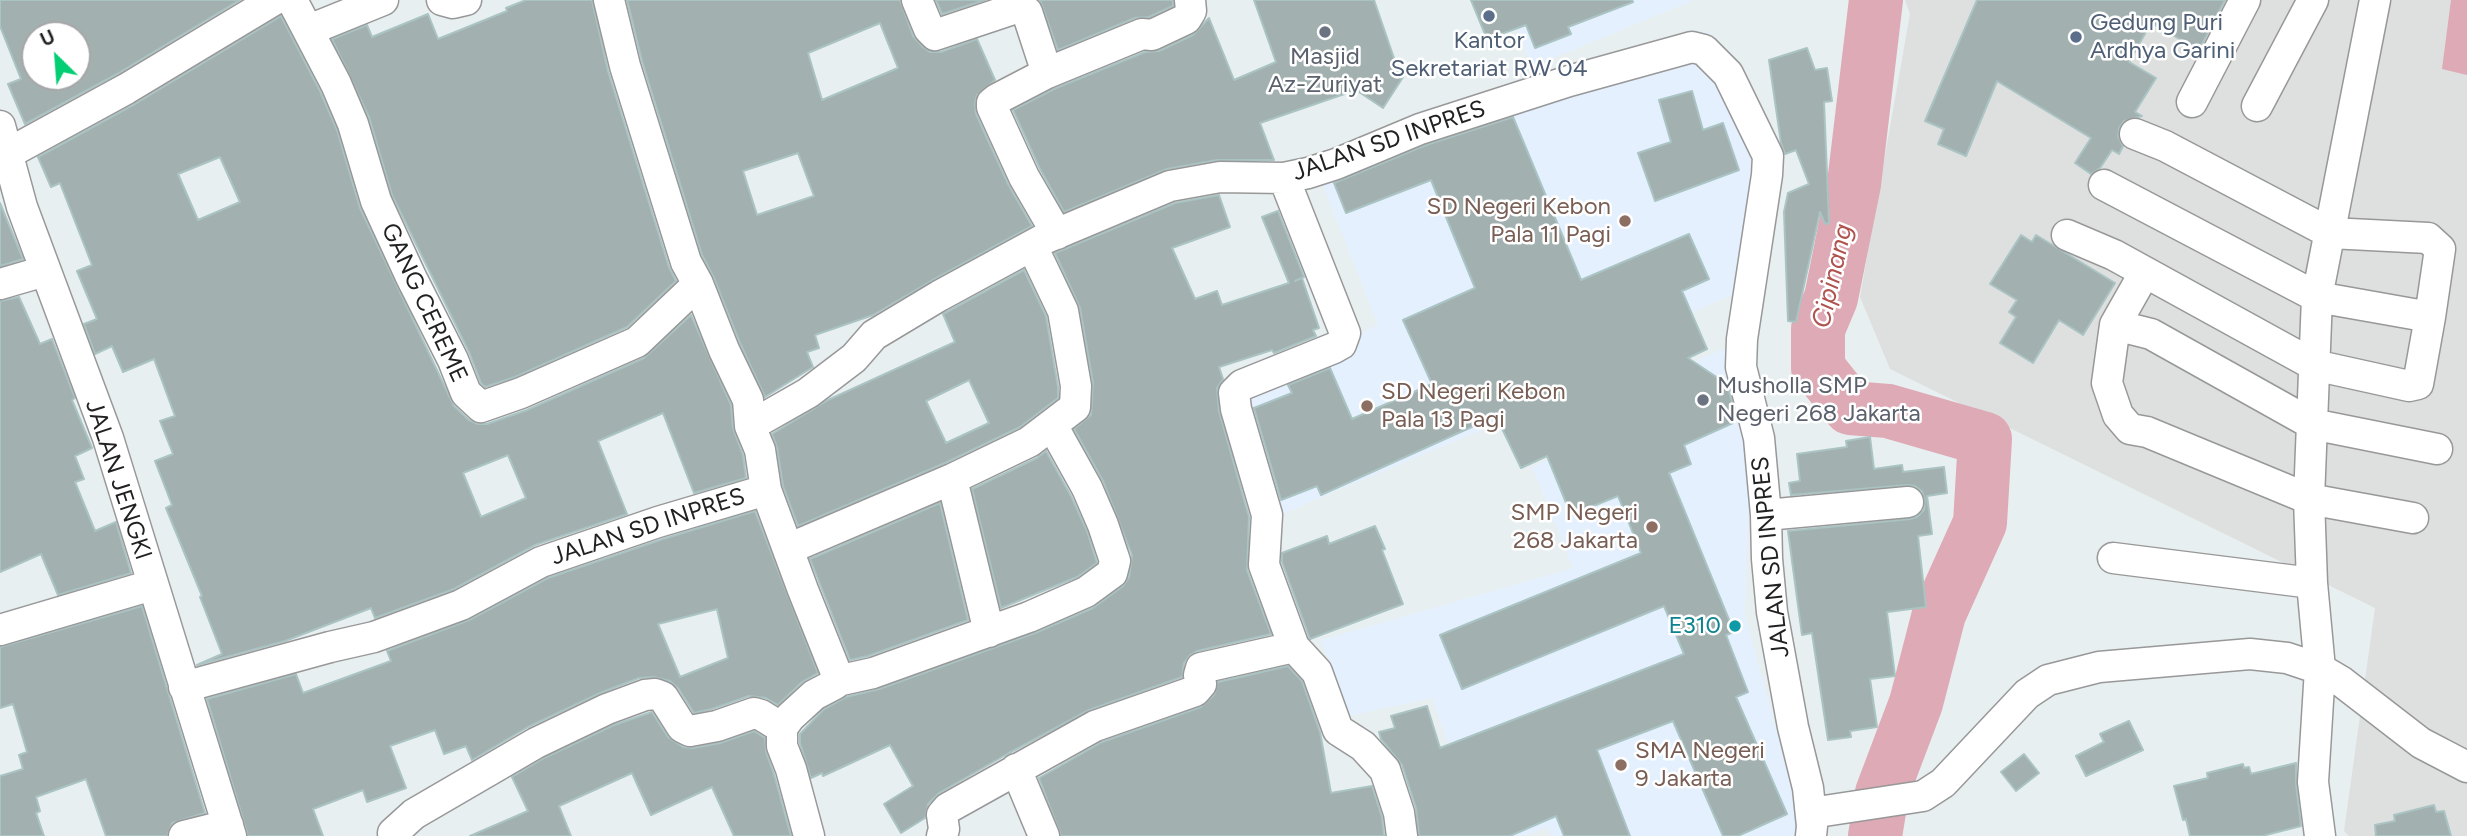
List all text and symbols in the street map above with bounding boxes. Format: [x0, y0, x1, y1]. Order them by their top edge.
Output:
marker: Kantor Sekretariat RW 04 [1481, 8, 1497, 24]
place label: Gedung Puri Ardhya Garini [2090, 9, 2235, 65]
north arrow [21, 21, 91, 91]
marker: Masjid Az-Zuriyat [1317, 24, 1333, 40]
text: U [37, 25, 59, 52]
place label: Kantor Sekretariat RW 04 [1390, 27, 1588, 83]
marker: Gedung Puri Ardhya Garini [2068, 29, 2084, 45]
place label: Masjid Az-Zuriyat [1268, 43, 1382, 99]
street label: JALAN SD INPRES [1289, 95, 1489, 187]
place label: SD Negeri Kebon Pala 11 Pagi [1426, 193, 1611, 249]
marker: SD Negeri Kebon Pala 11 Pagi [1617, 213, 1633, 229]
street label: GANG CEREME [375, 219, 473, 387]
water label: Cipinang [1806, 221, 1860, 331]
place label: Musholla SMP Negeri 268 Jakarta [1717, 372, 1921, 428]
place label: SD Negeri Kebon Pala 13 Pagi [1381, 378, 1566, 434]
marker: Musholla SMP Negeri 268 Jakarta [1695, 392, 1711, 408]
street label: JALAN JENGKI [79, 396, 157, 564]
marker: SD Negeri Kebon Pala 13 Pagi [1359, 398, 1375, 414]
street label: JALAN SD INPRES [1746, 455, 1796, 659]
street label: JALAN SD INPRES [548, 482, 748, 572]
place label: SMP Negeri 268 Jakarta [1511, 499, 1638, 555]
marker: SMP Negeri 268 Jakarta [1644, 519, 1660, 535]
place label: E310 [1668, 612, 1721, 640]
marker: E310 [1727, 618, 1743, 634]
place label: SMA Negeri 9 Jakarta [1635, 737, 1765, 793]
marker: SMA Negeri 9 Jakarta [1613, 757, 1629, 773]

